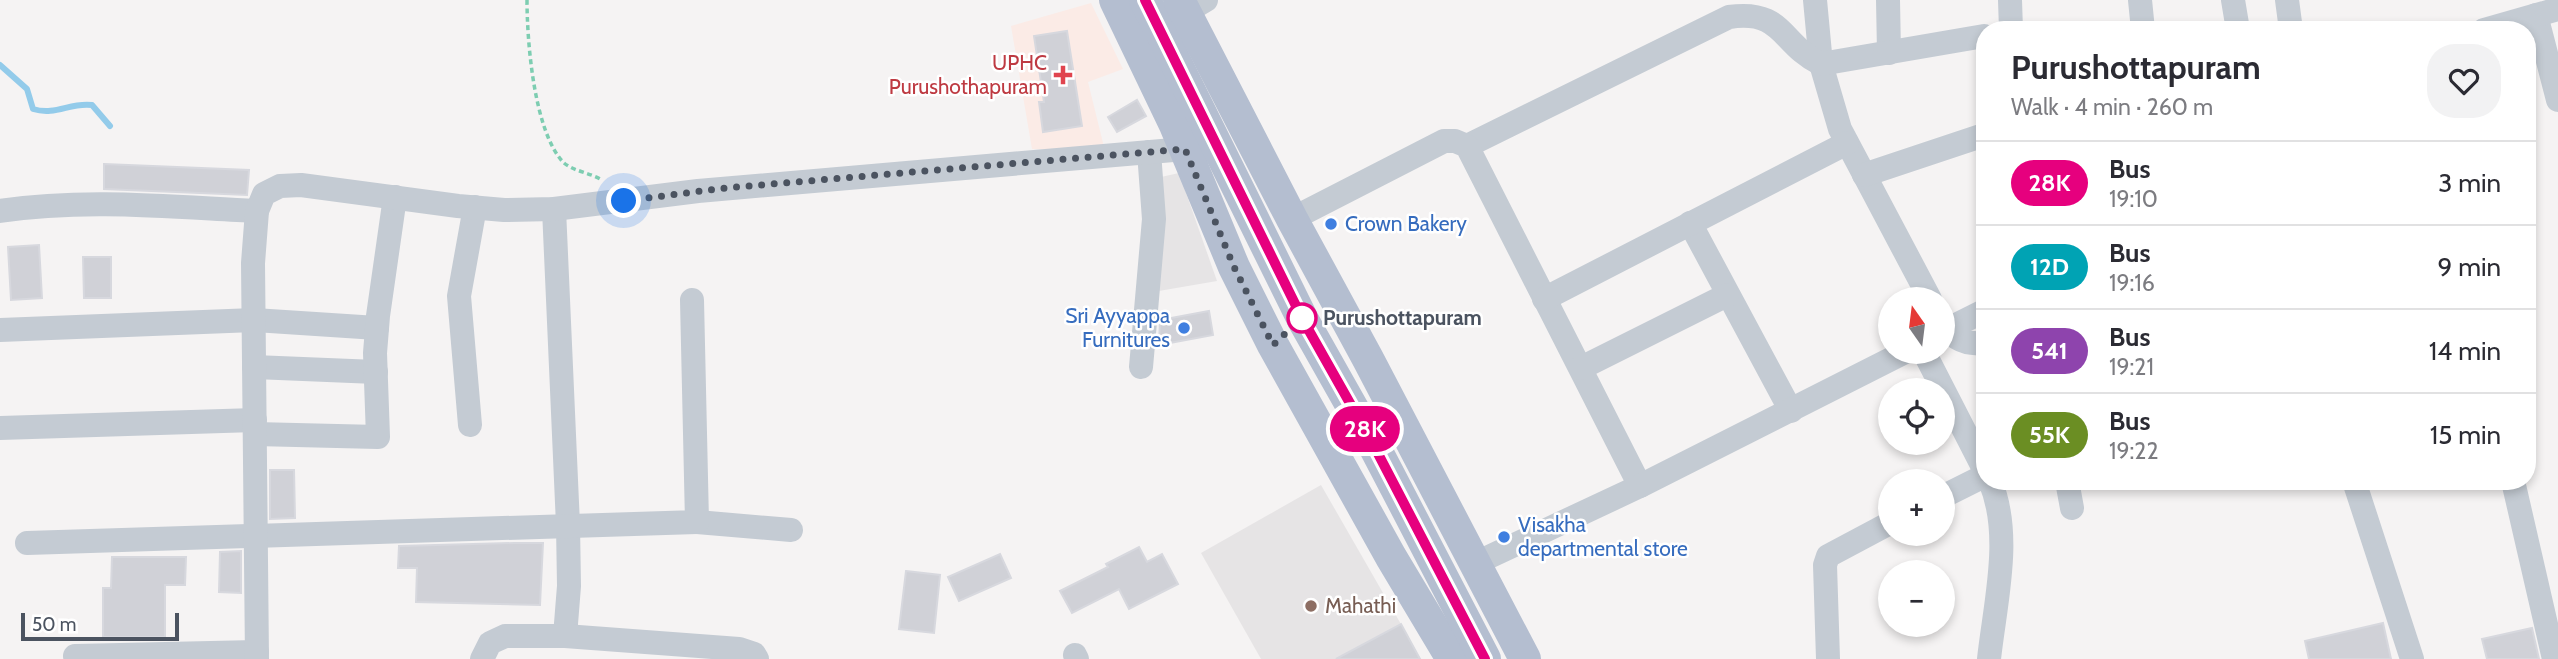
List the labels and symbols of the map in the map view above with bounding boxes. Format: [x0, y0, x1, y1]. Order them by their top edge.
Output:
place label: UPHC Purushothapuram [889, 50, 1047, 99]
marker: UPHC Purushothapuram [1053, 65, 1073, 85]
your location [606, 183, 641, 218]
place label: Crown Bakery [1345, 211, 1467, 236]
marker: Crown Bakery [1323, 216, 1339, 232]
north arrow [1878, 287, 1955, 364]
place label: Sri Ayyappa Furnitures [1065, 303, 1170, 352]
marker: Purushottapuram [1287, 303, 1317, 333]
place label: Purushottapuram [1323, 305, 1482, 330]
marker: Sri Ayyappa Furnitures [1176, 320, 1192, 336]
line badge: 28K [1325, 406, 1405, 452]
place label: Visakha departmental store [1518, 512, 1688, 561]
marker: Visakha departmental store [1496, 529, 1512, 545]
place label: Mahathi [1325, 593, 1396, 618]
marker: Mahathi [1303, 598, 1319, 614]
scale bar [21, 610, 178, 642]

